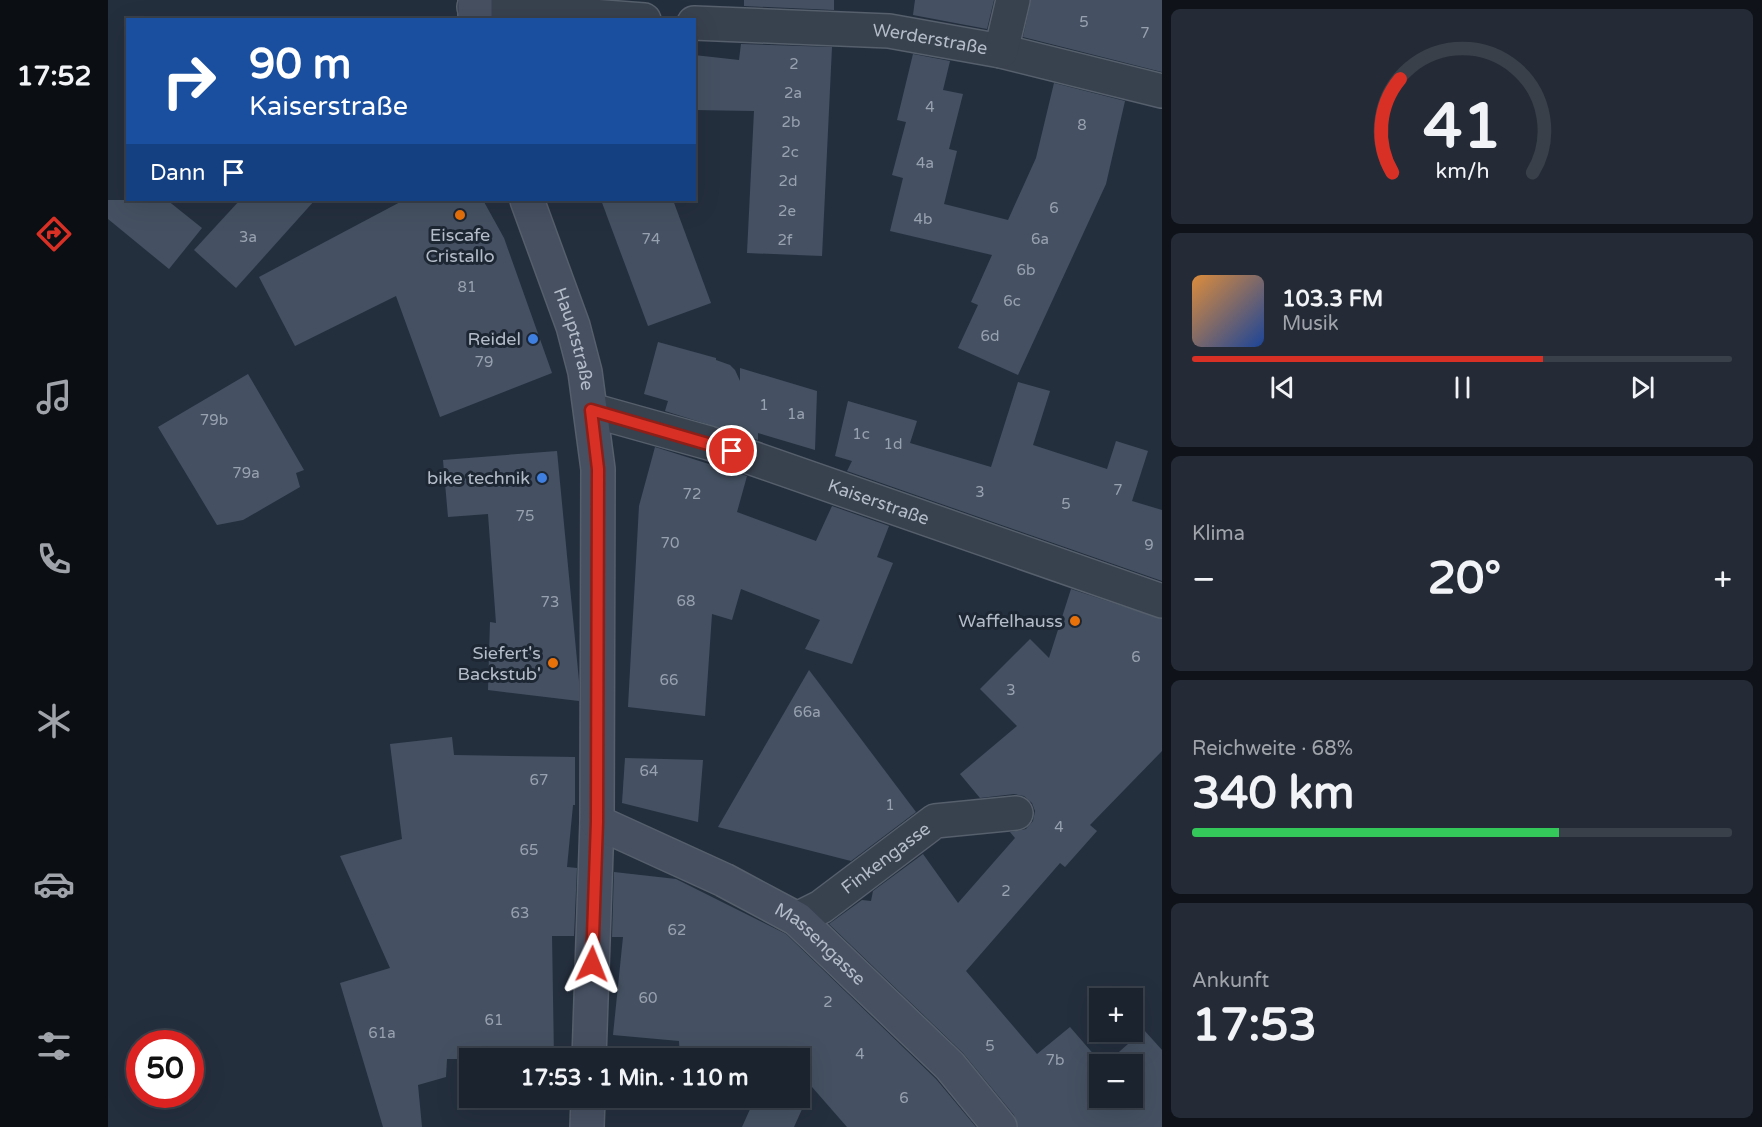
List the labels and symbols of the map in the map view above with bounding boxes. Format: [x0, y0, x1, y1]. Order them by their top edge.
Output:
house number: 5 [1079, 13, 1089, 31]
street label: Werderstraße [872, 19, 989, 59]
house number: 7 [1140, 24, 1150, 42]
house number: 2 [789, 55, 799, 73]
house number: 2a [784, 84, 802, 102]
house number: 4 [925, 98, 935, 116]
house number: 2b [782, 113, 800, 131]
house number: 8 [1077, 116, 1087, 134]
house number: 2c [781, 143, 799, 161]
house number: 4a [916, 154, 934, 172]
house number: 2d [779, 172, 797, 190]
house number: 6 [1049, 199, 1059, 217]
house number: 2e [778, 202, 796, 220]
marker: Eiscafe Cristallo [453, 208, 467, 222]
house number: 4b [914, 210, 932, 228]
place label: Eiscafe Cristallo [425, 224, 495, 267]
house number: 3a [239, 228, 257, 246]
house number: 74 [642, 230, 660, 248]
house number: 6a [1031, 230, 1049, 248]
house number: 2f [777, 231, 793, 249]
house number: 6b [1017, 261, 1035, 279]
house number: 81 [458, 278, 476, 296]
street label: Hauptstraße [549, 284, 598, 392]
house number: 6c [1003, 292, 1021, 310]
house number: 6d [981, 327, 999, 345]
place label: Reidel [467, 328, 521, 350]
marker: Reidel [526, 332, 540, 346]
house number: 79 [475, 353, 493, 371]
house number: 1 [759, 396, 769, 414]
house number: 1a [787, 405, 805, 423]
house number: 79b [200, 411, 228, 429]
pin [706, 425, 757, 476]
house number: 1c [852, 425, 870, 443]
house number: 1d [884, 435, 902, 453]
house number: 79a [232, 464, 260, 482]
place label: bike technik [427, 467, 530, 489]
marker: bike technik [535, 471, 549, 485]
street label: Kaiserstraße [825, 474, 932, 530]
house number: 7 [1113, 481, 1123, 499]
house number: 3 [975, 483, 985, 501]
house number: 72 [683, 485, 701, 503]
house number: 5 [1061, 495, 1071, 513]
house number: 75 [516, 507, 534, 525]
house number: 70 [661, 534, 679, 552]
house number: 9 [1144, 536, 1154, 554]
house number: 68 [677, 592, 695, 610]
house number: 73 [541, 593, 559, 611]
place label: Waffelhauss [958, 610, 1063, 632]
marker: Waffelhauss [1068, 614, 1082, 628]
place label: Siefert's Backstub' [458, 642, 541, 685]
house number: 6 [1131, 648, 1141, 666]
marker: Siefert's Backstub' [546, 656, 560, 670]
house number: 66 [660, 671, 678, 689]
house number: 3 [1006, 681, 1016, 699]
house number: 66a [793, 703, 821, 721]
house number: 64 [640, 762, 658, 780]
house number: 67 [530, 771, 548, 789]
house number: 1 [885, 796, 895, 814]
street label: Finkengasse [837, 817, 935, 899]
house number: 4 [1054, 818, 1064, 836]
house number: 65 [520, 841, 538, 859]
house number: 2 [1001, 882, 1011, 900]
street label: Massengasse [771, 898, 870, 990]
house number: 63 [511, 904, 529, 922]
house number: 62 [668, 921, 686, 939]
position arrow [560, 932, 624, 996]
house number: 60 [639, 989, 657, 1007]
house number: 2 [823, 993, 833, 1011]
house number: 61 [485, 1011, 503, 1029]
house number: 61a [368, 1024, 396, 1042]
speed limit sign: 50 [126, 1030, 204, 1108]
house number: 5 [985, 1037, 995, 1055]
house number: 4 [855, 1045, 865, 1063]
house number: 7b [1046, 1051, 1064, 1069]
house number: 6 [899, 1089, 909, 1107]

